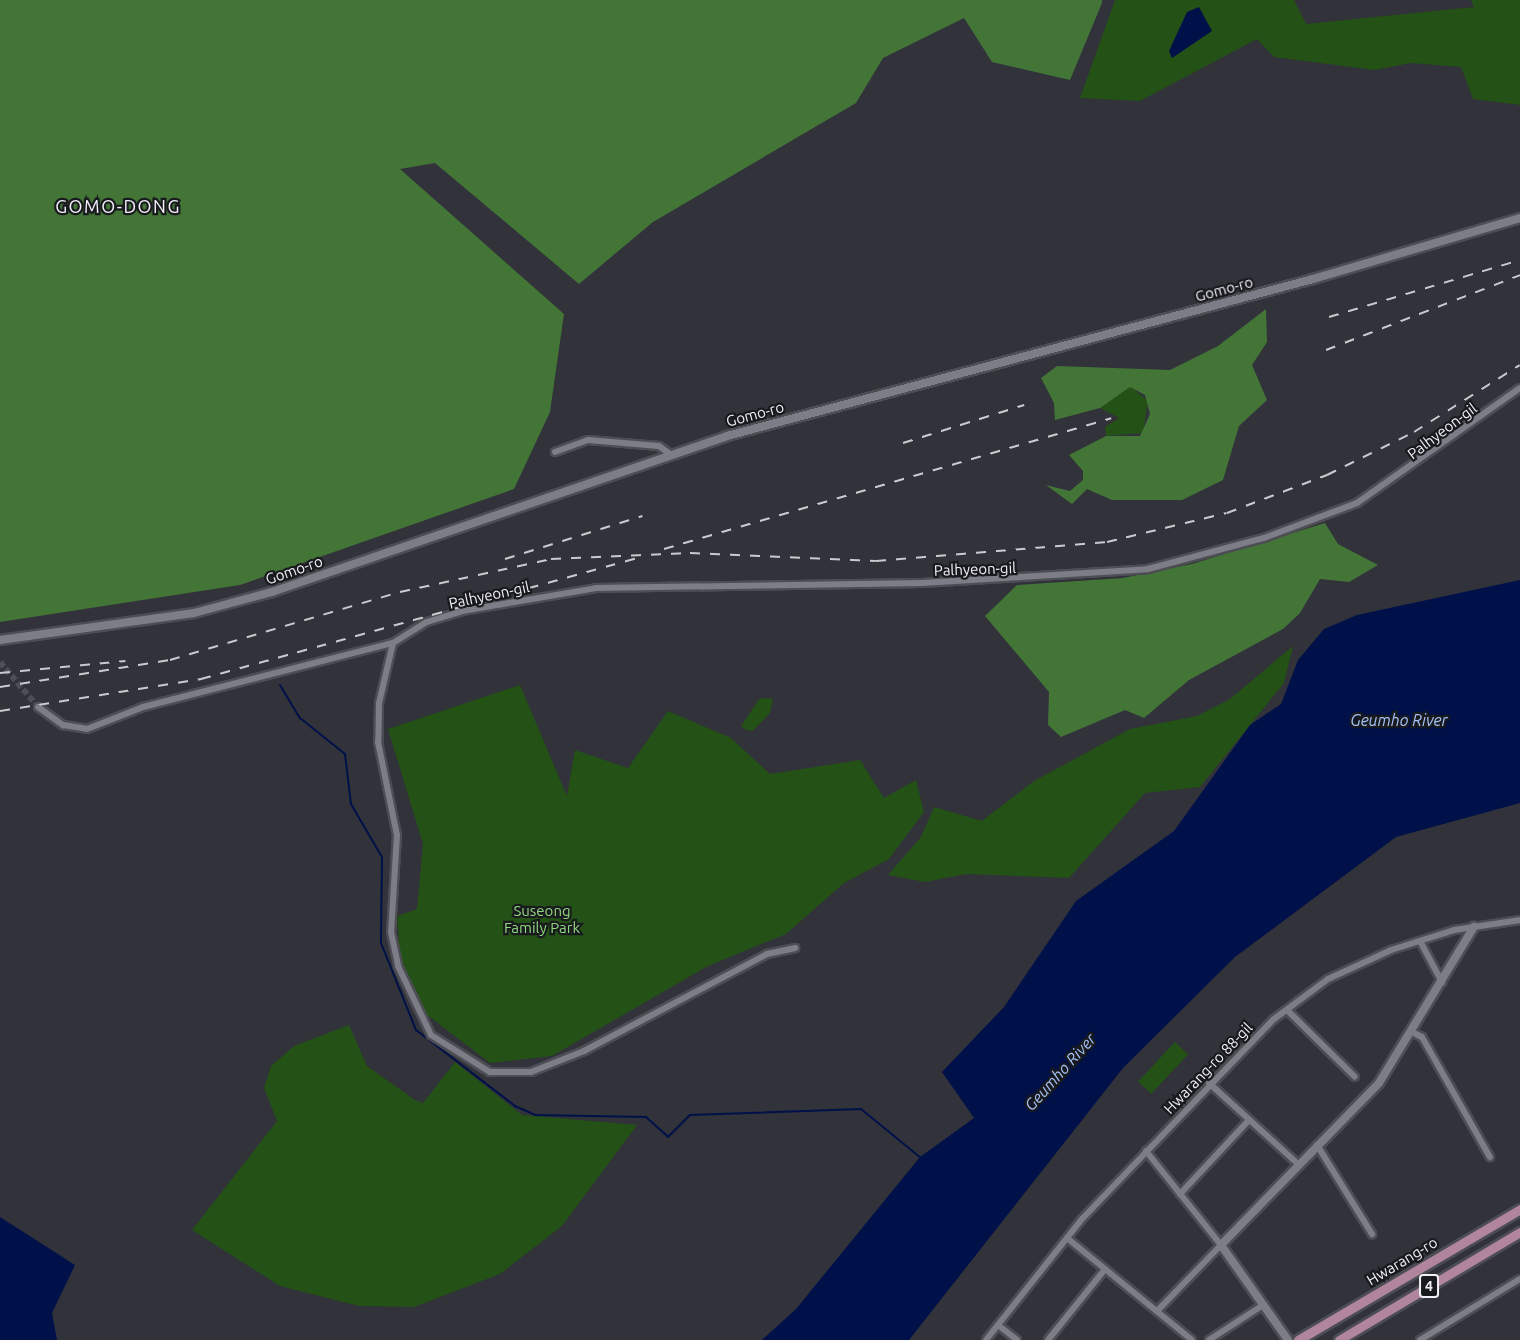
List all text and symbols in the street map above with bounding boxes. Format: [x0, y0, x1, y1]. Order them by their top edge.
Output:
district label: GOMO-DONG [55, 195, 181, 217]
street label: Gomo-ro [1193, 273, 1255, 305]
street label: Gomo-ro [724, 398, 786, 430]
street label: Palhyeon-gil [1404, 399, 1480, 463]
street label: Gomo-ro [263, 552, 325, 588]
street label: Palhyeon-gil [934, 559, 1016, 579]
street label: Palhyeon-gil [447, 578, 531, 612]
water label: Geumho River [1350, 710, 1448, 730]
park label: Suseong Family Park [504, 901, 580, 936]
street label: Hwarang-ro 88-gil [1160, 1019, 1256, 1117]
water label: Geumho River [1020, 1029, 1100, 1115]
street label: Hwarang-ro [1363, 1233, 1441, 1289]
road number: 4 [1418, 1275, 1440, 1297]

